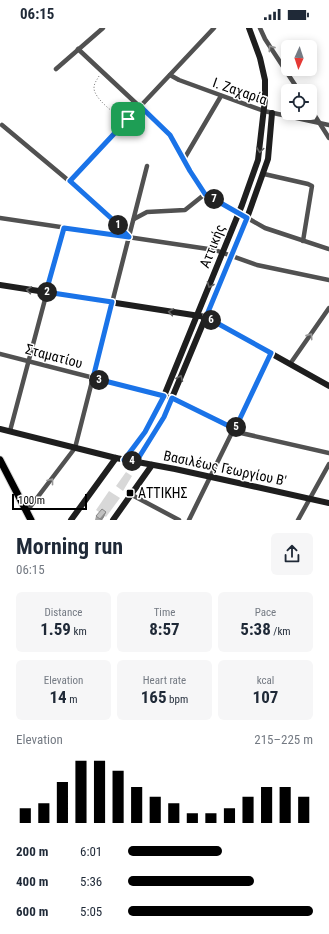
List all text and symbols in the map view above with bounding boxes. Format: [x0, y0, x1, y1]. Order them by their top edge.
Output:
text: 06:15 [20, 5, 54, 23]
north arrow [281, 40, 317, 76]
map controls [281, 40, 317, 120]
one-way arrow [268, 45, 276, 52]
street label: Ι. Ζαχαρία [211, 74, 269, 108]
button: locate [281, 84, 317, 120]
pin [111, 102, 145, 136]
icon: arrive [117, 108, 139, 130]
one-way arrow [256, 147, 265, 153]
pin: 7 [204, 189, 224, 209]
text: 7 [211, 192, 217, 205]
pin: 1 [108, 215, 128, 235]
text: 1 [115, 218, 121, 231]
street label: Αττικής [196, 222, 228, 270]
one-way arrow [206, 281, 214, 288]
pin: 2 [37, 282, 57, 302]
text: 2 [44, 285, 50, 298]
one-way arrow [26, 286, 32, 294]
one-way arrow [168, 308, 175, 317]
pin: 6 [201, 310, 221, 330]
text: 6 [208, 313, 214, 326]
one-way arrow [305, 333, 313, 340]
street label: Σταματίου [24, 341, 85, 371]
pin: 3 [89, 370, 109, 390]
text: 3 [96, 373, 102, 386]
one-way arrow [176, 375, 184, 382]
pin: 5 [226, 417, 246, 437]
text: 5 [233, 420, 239, 433]
street label: Βασιλέως Γεωργίου Β' [162, 447, 288, 489]
pin: 4 [122, 451, 142, 471]
text: 4 [129, 454, 135, 467]
one-way arrow [46, 478, 53, 485]
place label: ΑΤΤΙΚΗΣ [138, 485, 188, 501]
marker: ΑΤΤΙΚΗΣ [125, 488, 135, 498]
scale bar [12, 492, 87, 511]
text: 100 m [18, 494, 45, 507]
button: share [271, 533, 313, 575]
text: Morning run [16, 534, 123, 559]
text: 06:15 [16, 562, 45, 577]
text: Distance [45, 606, 82, 619]
text: Time [154, 606, 175, 619]
text: Pace [255, 606, 276, 619]
text: 1.59 [40, 619, 71, 639]
text: 8:57 [149, 619, 180, 639]
text: 5:38 [240, 619, 271, 639]
text: km [71, 625, 87, 638]
text: /km [271, 625, 291, 638]
text: Elevation [44, 674, 83, 687]
text: Heart rate [143, 674, 186, 687]
text: kcal [257, 674, 274, 687]
text: 14 [50, 687, 67, 707]
text: 165 [141, 687, 167, 707]
text: 107 [253, 687, 278, 707]
text: m [67, 693, 78, 706]
text: bpm [167, 693, 188, 706]
text: Elevation [16, 732, 63, 747]
text: 215–225 m [254, 732, 313, 747]
text: 200 m [16, 844, 48, 859]
text: 6:01 [80, 844, 102, 859]
text: 400 m [16, 874, 48, 889]
text: 5:36 [80, 874, 102, 889]
text: 600 m [16, 904, 48, 919]
text: 5:05 [80, 904, 102, 919]

